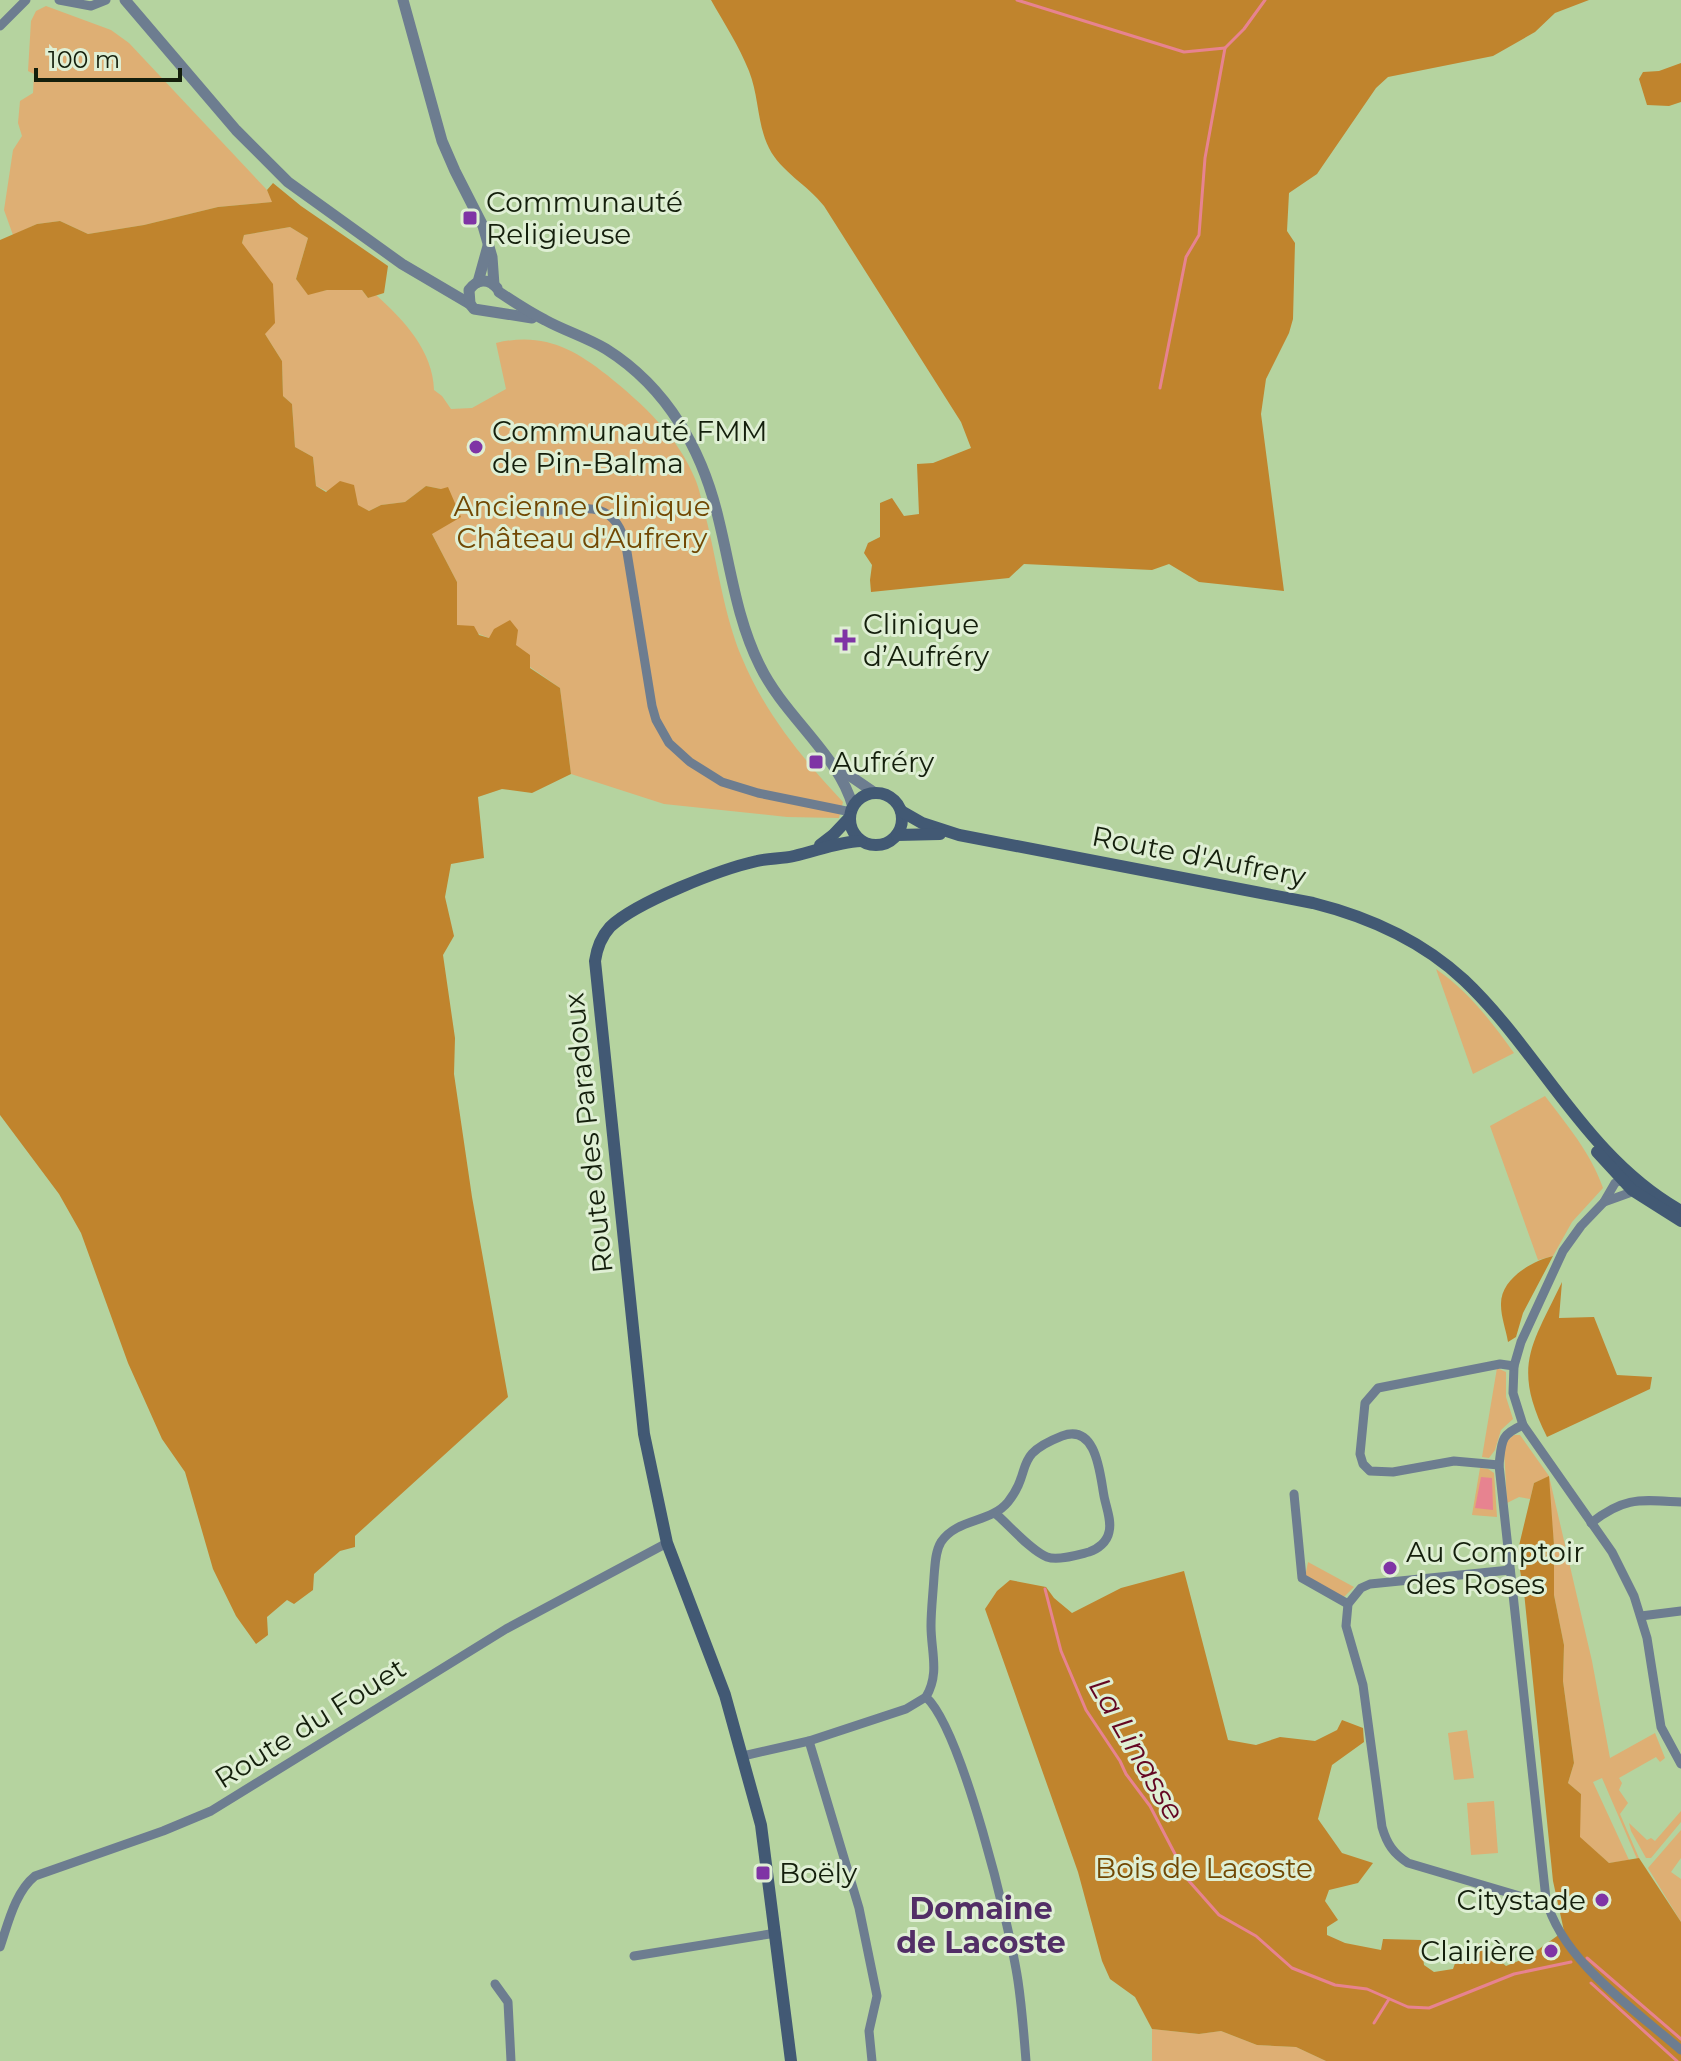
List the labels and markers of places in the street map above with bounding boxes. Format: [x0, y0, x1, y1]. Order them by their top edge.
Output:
place label: Communauté Religieuse [486, 185, 683, 251]
marker: Communauté Religieuse [461, 209, 479, 227]
place label: Communauté FMM de Pin-Balma [492, 414, 768, 480]
marker: Communauté FMM de Pin-Balma [467, 438, 485, 456]
place label: Clinique d’Aufréry [863, 607, 990, 673]
marker: Clinique d’Aufréry [834, 629, 856, 651]
place label: Aufréry [832, 745, 935, 779]
marker: Aufréry [807, 753, 825, 771]
place label: Au Comptoir des Roses [1406, 1535, 1585, 1601]
marker: Au Comptoir des Roses [1381, 1559, 1399, 1577]
place label: Boëly [779, 1856, 858, 1890]
marker: Boëly [754, 1864, 772, 1882]
place label: Citystade [1457, 1883, 1586, 1917]
marker: Citystade [1593, 1891, 1611, 1909]
place label: Clairière [1420, 1934, 1535, 1968]
marker: Clairière [1542, 1942, 1560, 1960]

